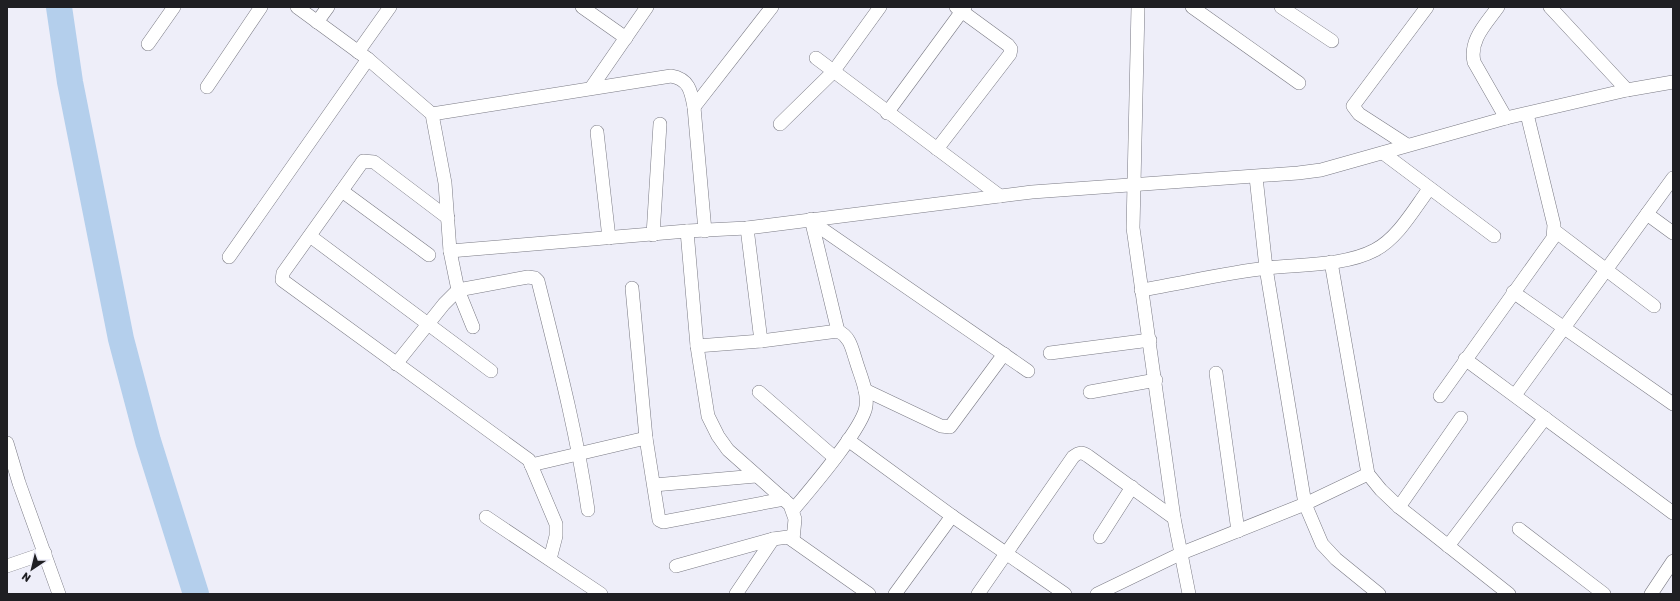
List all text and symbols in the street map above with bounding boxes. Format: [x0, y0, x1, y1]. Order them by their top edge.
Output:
north arrow [12, 549, 52, 589]
text: N [20, 569, 34, 584]

